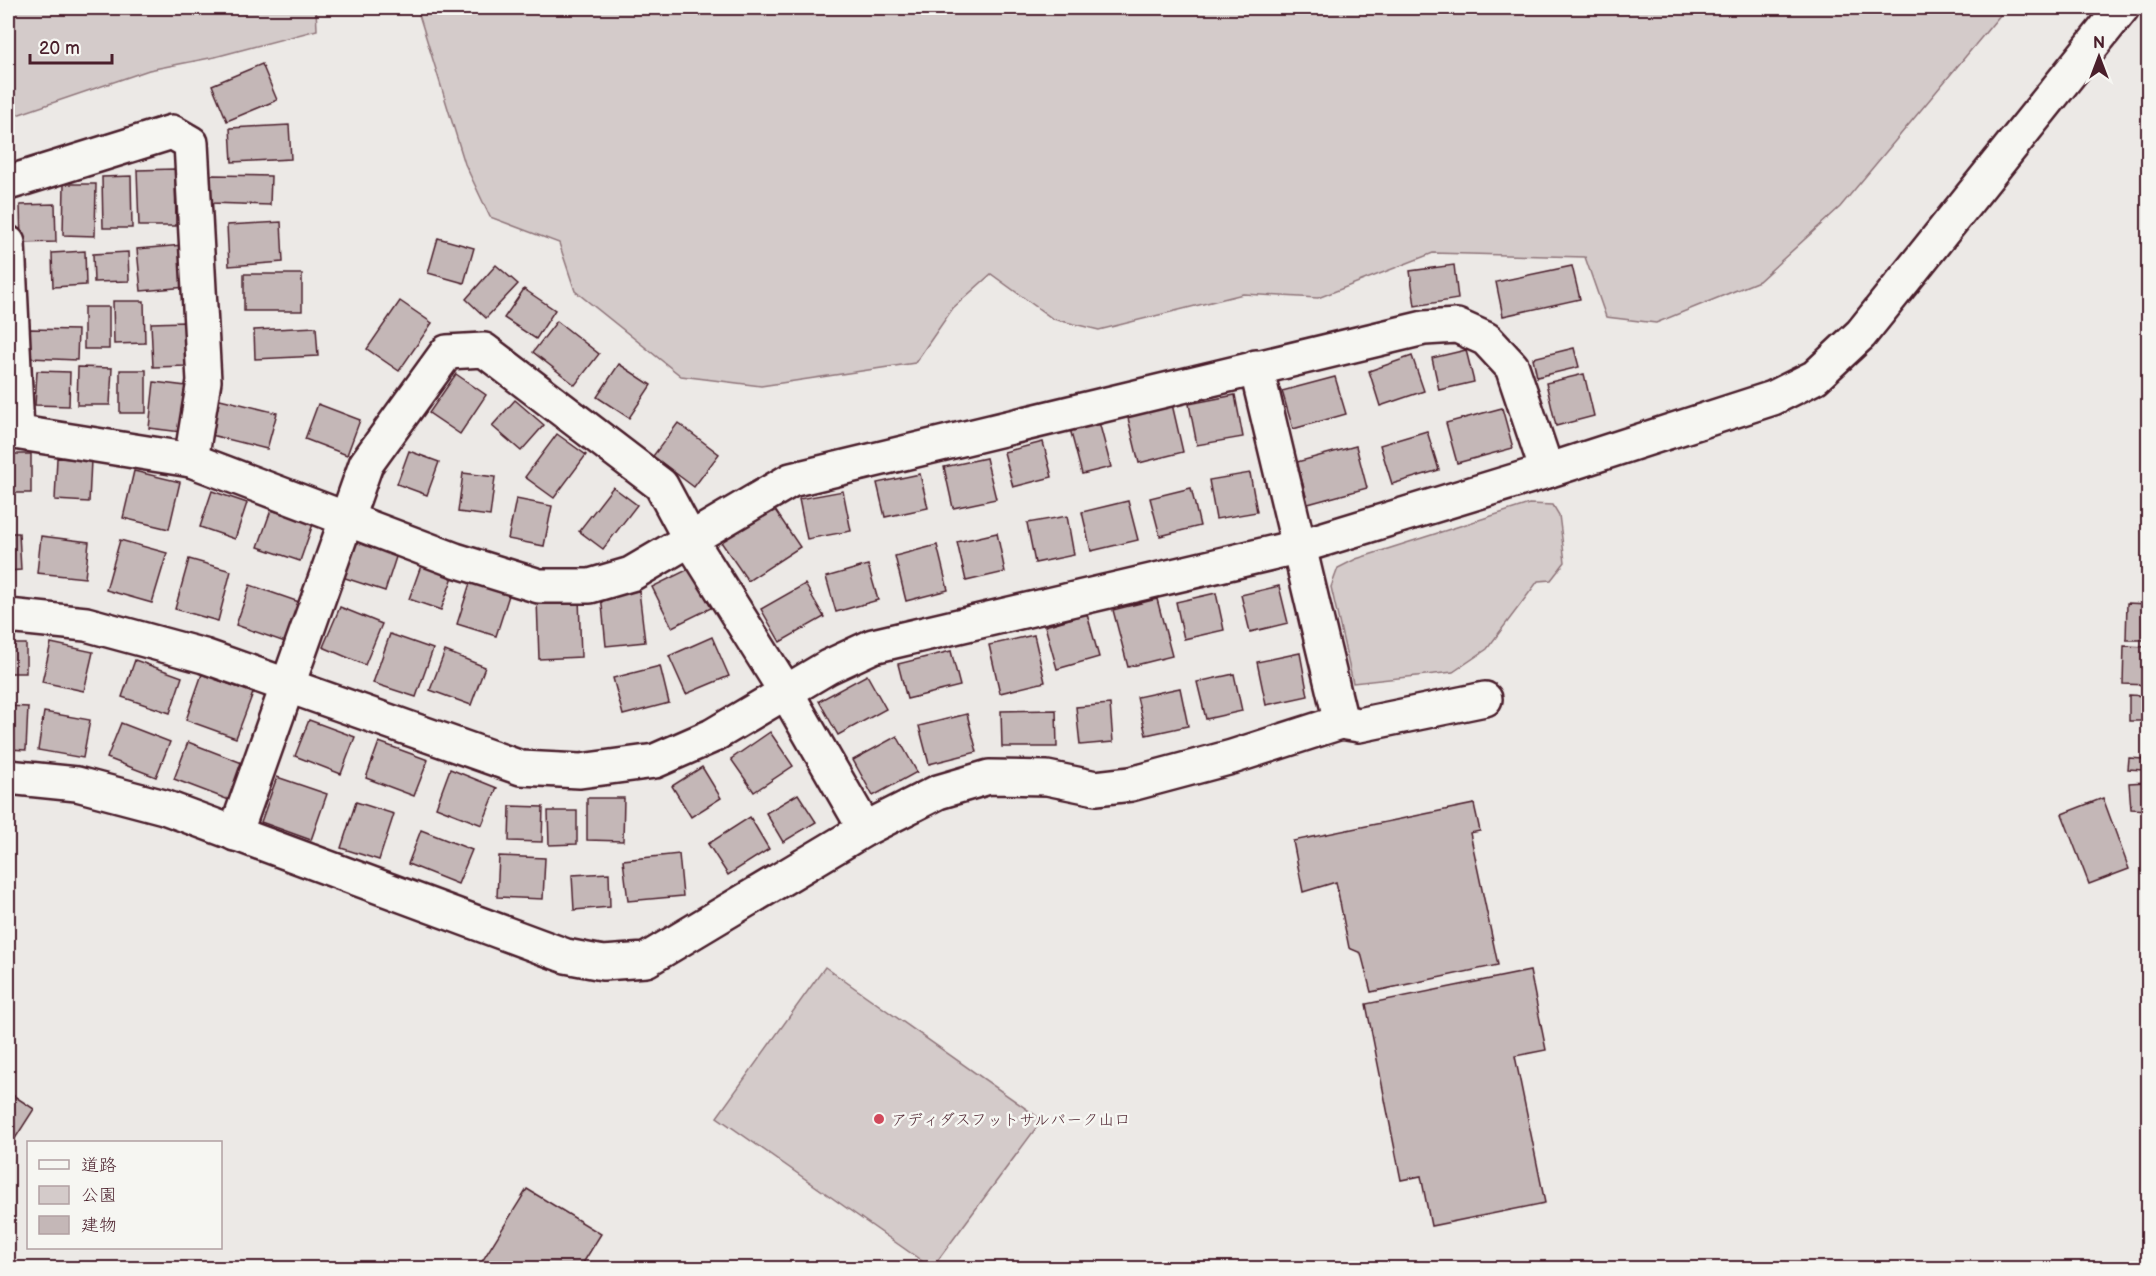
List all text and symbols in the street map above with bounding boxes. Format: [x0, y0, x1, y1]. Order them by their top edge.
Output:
scale bar [30, 27, 112, 65]
north arrow [2069, 27, 2129, 87]
text: N [2093, 34, 2105, 53]
text: 20 m [39, 38, 80, 59]
place label: アディダスフットサルパーク山口 [891, 1111, 1130, 1130]
marker: アディダスフットサルパーク山口 [872, 1112, 886, 1126]
legend [27, 1141, 222, 1249]
text: 道路 [81, 1155, 117, 1176]
text: 公園 [81, 1185, 117, 1206]
text: 建物 [81, 1215, 117, 1236]

